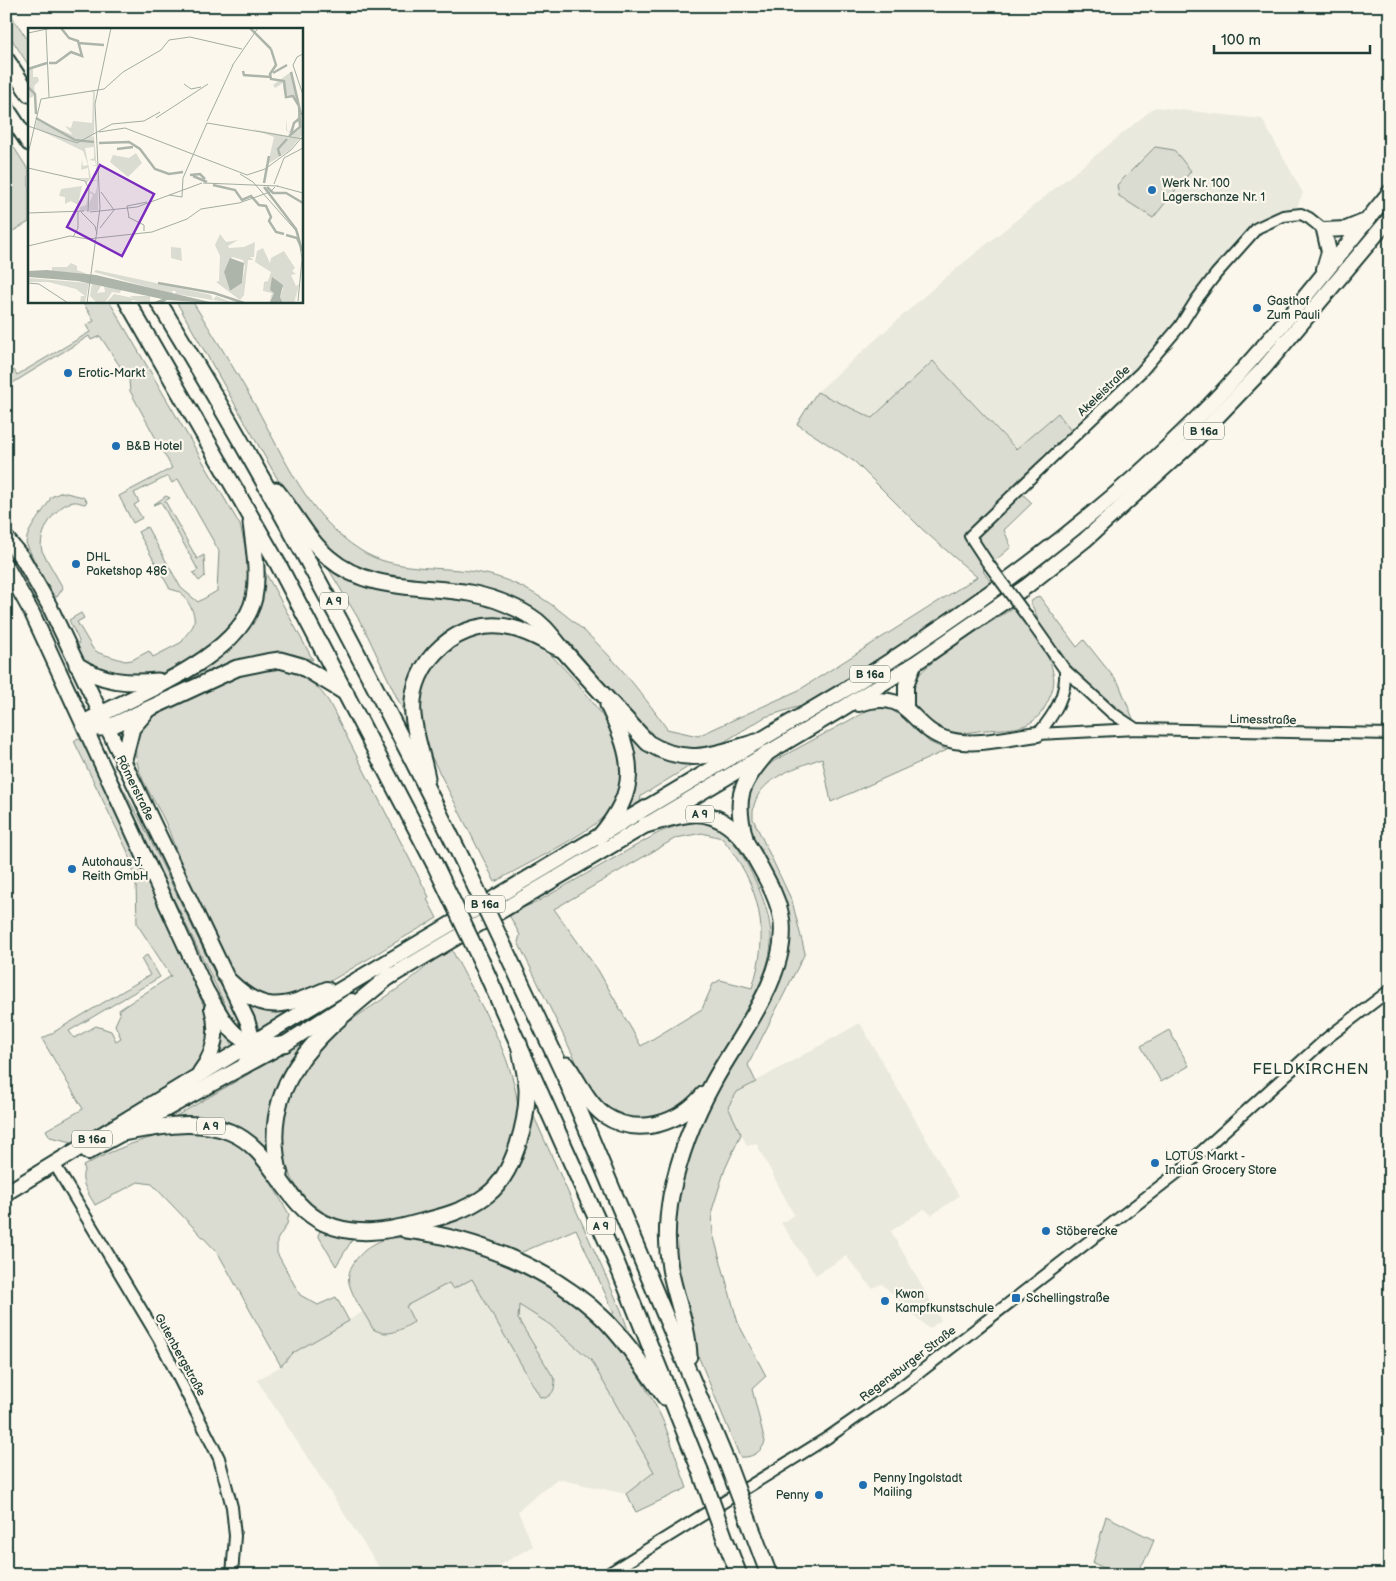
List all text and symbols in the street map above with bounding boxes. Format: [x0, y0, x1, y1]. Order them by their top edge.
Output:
scale bar [1214, 22, 1370, 54]
inset map [28, 28, 302, 302]
text: 100 m [1221, 31, 1261, 50]
place label: Werk Nr. 100 Lagerschanze Nr. 1 [1162, 176, 1265, 205]
marker: Werk Nr. 100 Lagerschanze Nr. 1 [1146, 184, 1158, 196]
place label: Gasthof Zum Pauli [1266, 294, 1320, 323]
marker: Gasthof Zum Pauli [1251, 302, 1263, 314]
street label: Akeleistraße [1075, 362, 1133, 420]
place label: Erotic-Markt [78, 366, 146, 381]
marker: Erotic-Markt [62, 367, 74, 379]
road number: B 16a [1184, 422, 1224, 440]
place label: B&B Hotel [126, 439, 182, 454]
marker: B&B Hotel [110, 440, 122, 452]
place label: DHL Paketshop 486 [86, 550, 167, 579]
marker: DHL Paketshop 486 [70, 558, 82, 570]
road number: A 9 [320, 592, 348, 610]
road number: B 16a [850, 666, 890, 682]
street label: Limesstraße [1229, 712, 1297, 728]
street label: Römerstraße [113, 753, 157, 823]
road number: A 9 [686, 806, 714, 822]
place label: Autohaus J. Reith GmbH [82, 855, 149, 884]
marker: Autohaus J. Reith GmbH [66, 863, 78, 875]
road number: B 16a [465, 896, 505, 912]
district label: FELDKIRCHEN [1252, 1060, 1370, 1079]
road number: A 9 [197, 1118, 225, 1134]
road number: B 16a [72, 1130, 112, 1148]
place label: LOTUS Markt - Indian Grocery Store [1165, 1149, 1277, 1178]
marker: LOTUS Markt - Indian Grocery Store [1149, 1157, 1161, 1169]
road number: A 9 [587, 1218, 615, 1234]
place label: Stöberecke [1056, 1224, 1118, 1239]
marker: Stöberecke [1040, 1225, 1052, 1237]
place label: Kwon Kampfkunstschule [895, 1287, 994, 1316]
place label: Schellingstraße [1026, 1291, 1110, 1306]
marker: Schellingstraße [1010, 1292, 1022, 1304]
marker: Kwon Kampfkunstschule [879, 1295, 891, 1307]
street label: Gutenbergstraße [151, 1311, 209, 1399]
street label: Regensburger Straße [857, 1323, 959, 1405]
place label: Penny Ingolstadt Mailing [873, 1471, 962, 1500]
marker: Penny Ingolstadt Mailing [857, 1479, 869, 1491]
place label: Penny [776, 1488, 810, 1503]
marker: Penny [813, 1489, 825, 1501]

